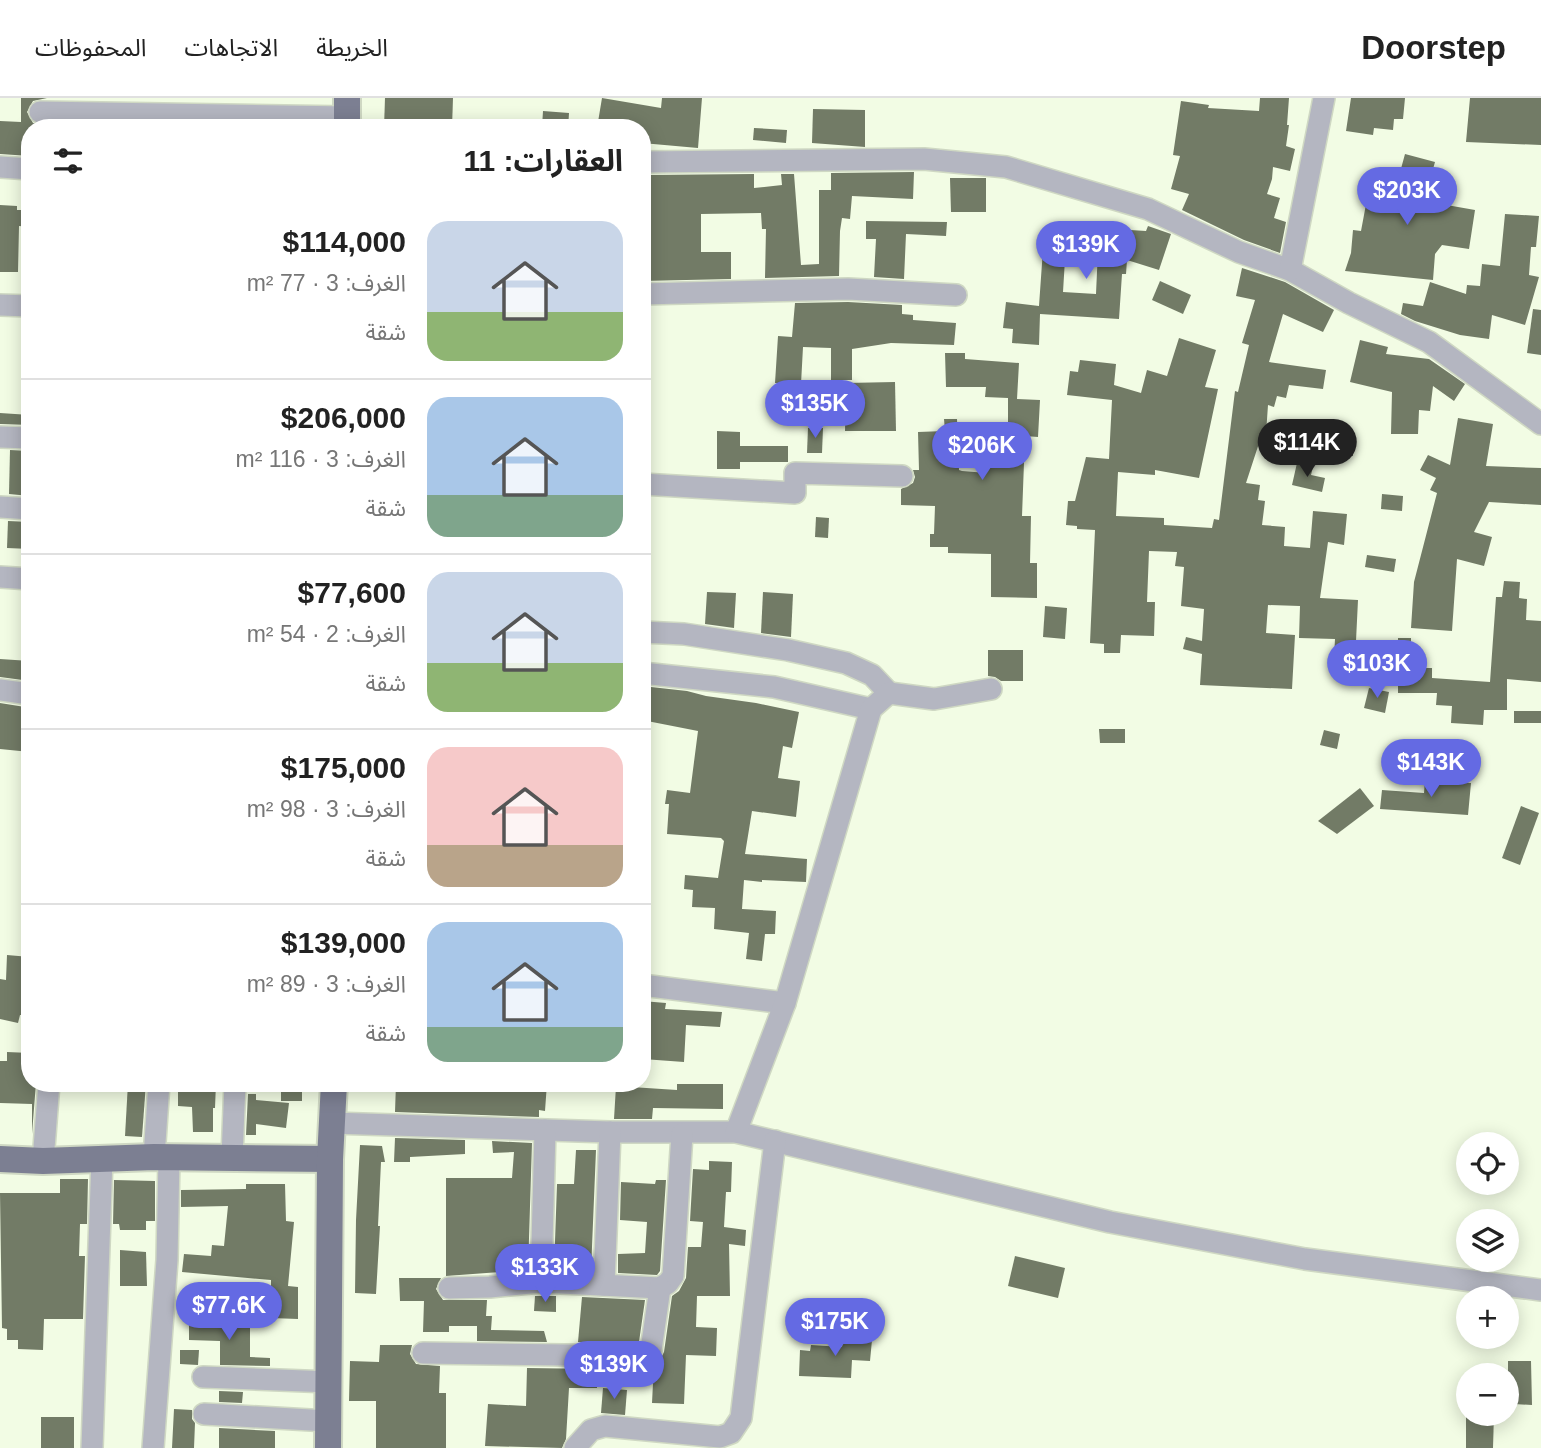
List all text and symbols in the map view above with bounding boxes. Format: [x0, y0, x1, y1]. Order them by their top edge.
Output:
text: Doorstep [1361, 29, 1506, 66]
text: المحفوظات [35, 34, 146, 61]
text: الاتجاهات [184, 34, 278, 61]
text: الخريطة [316, 34, 388, 61]
icon: filters [49, 142, 87, 180]
text: العقارات: 11 [463, 144, 623, 177]
pin: $203K [1358, 167, 1456, 227]
text: $203K [1373, 177, 1441, 203]
pin: $139K [1037, 222, 1135, 281]
text: $114,000 [283, 225, 406, 258]
text: $139K [1052, 231, 1120, 257]
icon: home [483, 249, 567, 333]
text: الغرف: 3 · 77 m² [247, 270, 406, 296]
text: شقة [365, 319, 406, 345]
pin: $135K [766, 380, 864, 440]
text: $135K [781, 390, 849, 416]
text: $206,000 [281, 401, 406, 434]
pin: $114K [1258, 420, 1356, 479]
pin: $206K [933, 422, 1031, 482]
icon: home [483, 425, 567, 509]
text: $114K [1274, 429, 1340, 455]
text: $206K [948, 432, 1016, 458]
text: الغرف: 3 · 116 m² [236, 446, 406, 472]
text: شقة [365, 495, 406, 521]
text: $77,600 [298, 576, 406, 609]
icon: home [483, 600, 567, 684]
text: الغرف: 2 · 54 m² [247, 621, 406, 647]
pin: $103K [1328, 640, 1426, 700]
text: $103K [1343, 650, 1411, 676]
text: شقة [365, 670, 406, 696]
pin: $143K [1382, 740, 1480, 799]
text: $143K [1397, 749, 1465, 775]
text: $175,000 [281, 751, 406, 784]
icon: home [483, 775, 567, 859]
text: الغرف: 3 · 98 m² [247, 796, 406, 822]
text: شقة [365, 845, 406, 871]
text: $139,000 [281, 926, 406, 959]
icon: home [483, 950, 567, 1034]
text: الغرف: 3 · 89 m² [247, 971, 406, 997]
text: شقة [365, 1020, 406, 1046]
map controls [1456, 1132, 1519, 1426]
button: locate [1456, 1132, 1519, 1195]
button: layers [1456, 1209, 1519, 1272]
pin: $133K [496, 1244, 594, 1304]
text: $133K [511, 1254, 579, 1280]
pin: $77.6K [172, 1282, 286, 1342]
button: + [1456, 1286, 1519, 1349]
text: $77.6K [192, 1292, 266, 1318]
pin: $175K [786, 1298, 884, 1358]
text: $175K [801, 1308, 869, 1334]
pin: $139K [565, 1342, 663, 1401]
text: $139K [580, 1351, 648, 1377]
button: − [1456, 1363, 1519, 1426]

